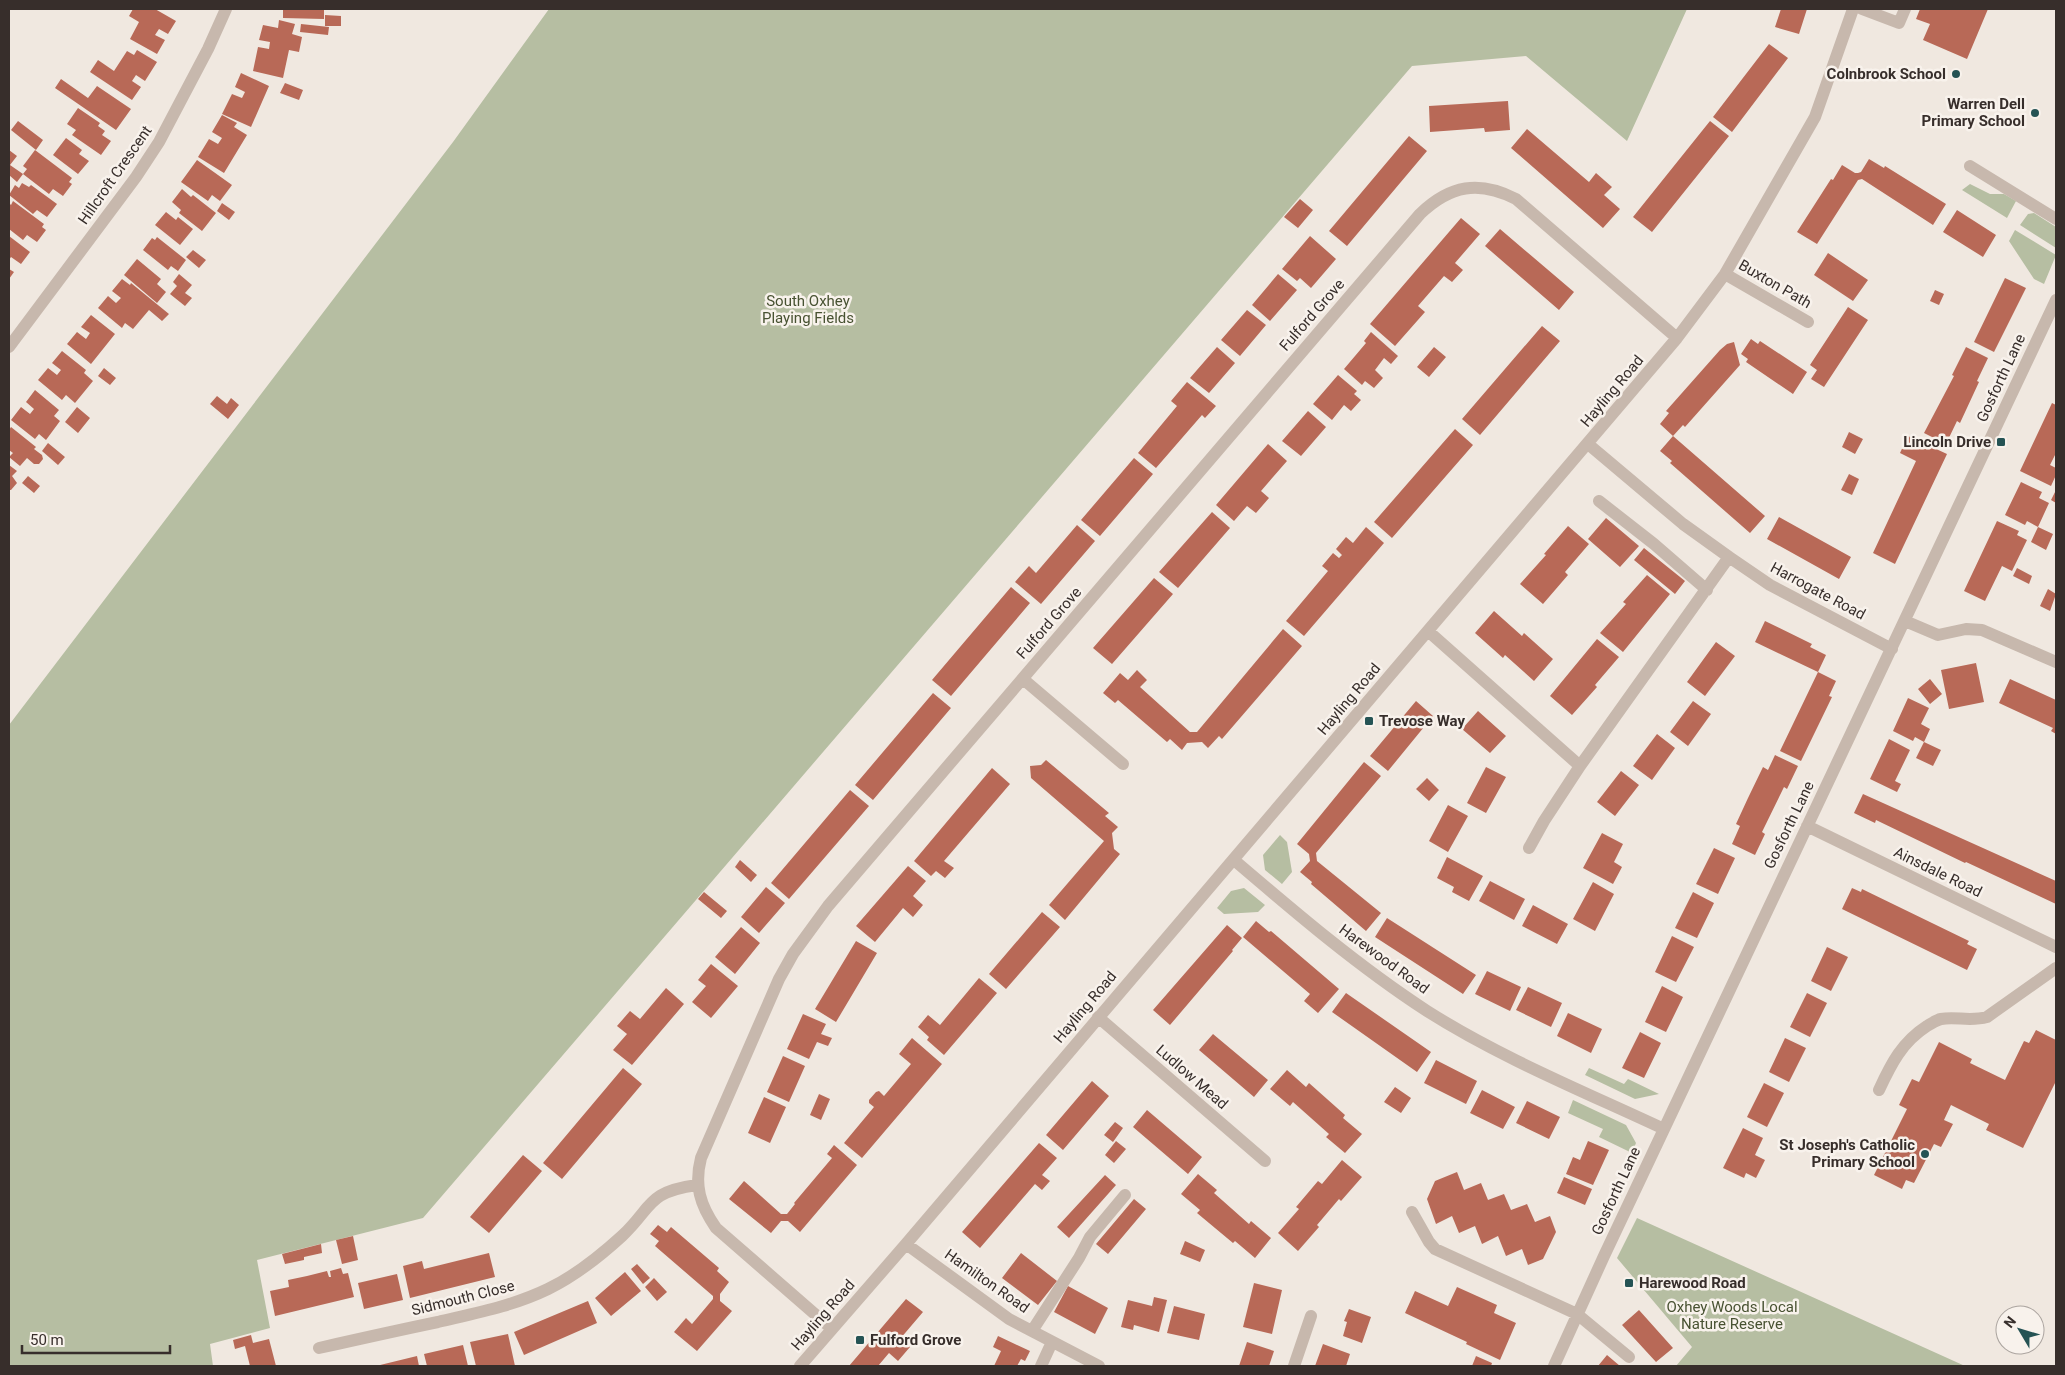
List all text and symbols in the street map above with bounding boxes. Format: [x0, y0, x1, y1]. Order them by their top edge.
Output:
place label: Colnbrook School [1827, 65, 1946, 83]
marker: Colnbrook School [1950, 68, 1962, 80]
place label: Warren Dell Primary School [1922, 95, 2025, 130]
marker: Warren Dell Primary School [2029, 107, 2041, 119]
street label: Hillcroft Crescent [74, 122, 156, 228]
street label: Buxton Path [1735, 256, 1815, 312]
street label: Fulford Grove [1276, 275, 1348, 355]
park label: South Oxhey Playing Fields [762, 292, 854, 327]
street label: Gosforth Lane [1973, 331, 2029, 425]
street label: Hayling Road [1577, 352, 1647, 430]
place label: Lincoln Drive [1903, 433, 1991, 451]
marker: Lincoln Drive [1995, 436, 2007, 448]
street label: Harrogate Road [1767, 558, 1869, 624]
street label: Fulford Grove [1013, 583, 1085, 663]
street label: Hayling Road [1314, 660, 1384, 738]
place label: Trevose Way [1379, 712, 1465, 730]
marker: Trevose Way [1363, 715, 1375, 727]
street label: Gosforth Lane [1760, 778, 1818, 872]
street label: Ainsdale Road [1891, 843, 1985, 901]
street label: Harewood Road [1336, 920, 1432, 998]
street label: Hayling Road [1050, 968, 1120, 1046]
street label: Ludlow Mead [1152, 1041, 1232, 1113]
place label: St Joseph's Catholic Primary School [1779, 1136, 1915, 1171]
street label: Gosforth Lane [1588, 1144, 1644, 1238]
marker: St Joseph's Catholic Primary School [1919, 1148, 1931, 1160]
street label: Hamilton Road [941, 1245, 1033, 1317]
place label: Harewood Road [1639, 1274, 1746, 1292]
street label: Sidmouth Close [410, 1276, 516, 1319]
street label: Hayling Road [787, 1276, 859, 1354]
marker: Harewood Road [1623, 1277, 1635, 1289]
park label: Oxhey Woods Local Nature Reserve [1666, 1298, 1798, 1333]
north arrow [1995, 1305, 2045, 1355]
text: N [2000, 1313, 2019, 1331]
scale bar [22, 1322, 170, 1354]
text: 50 m [30, 1331, 64, 1349]
place label: Fulford Grove [870, 1331, 961, 1349]
marker: Fulford Grove [854, 1334, 866, 1346]

